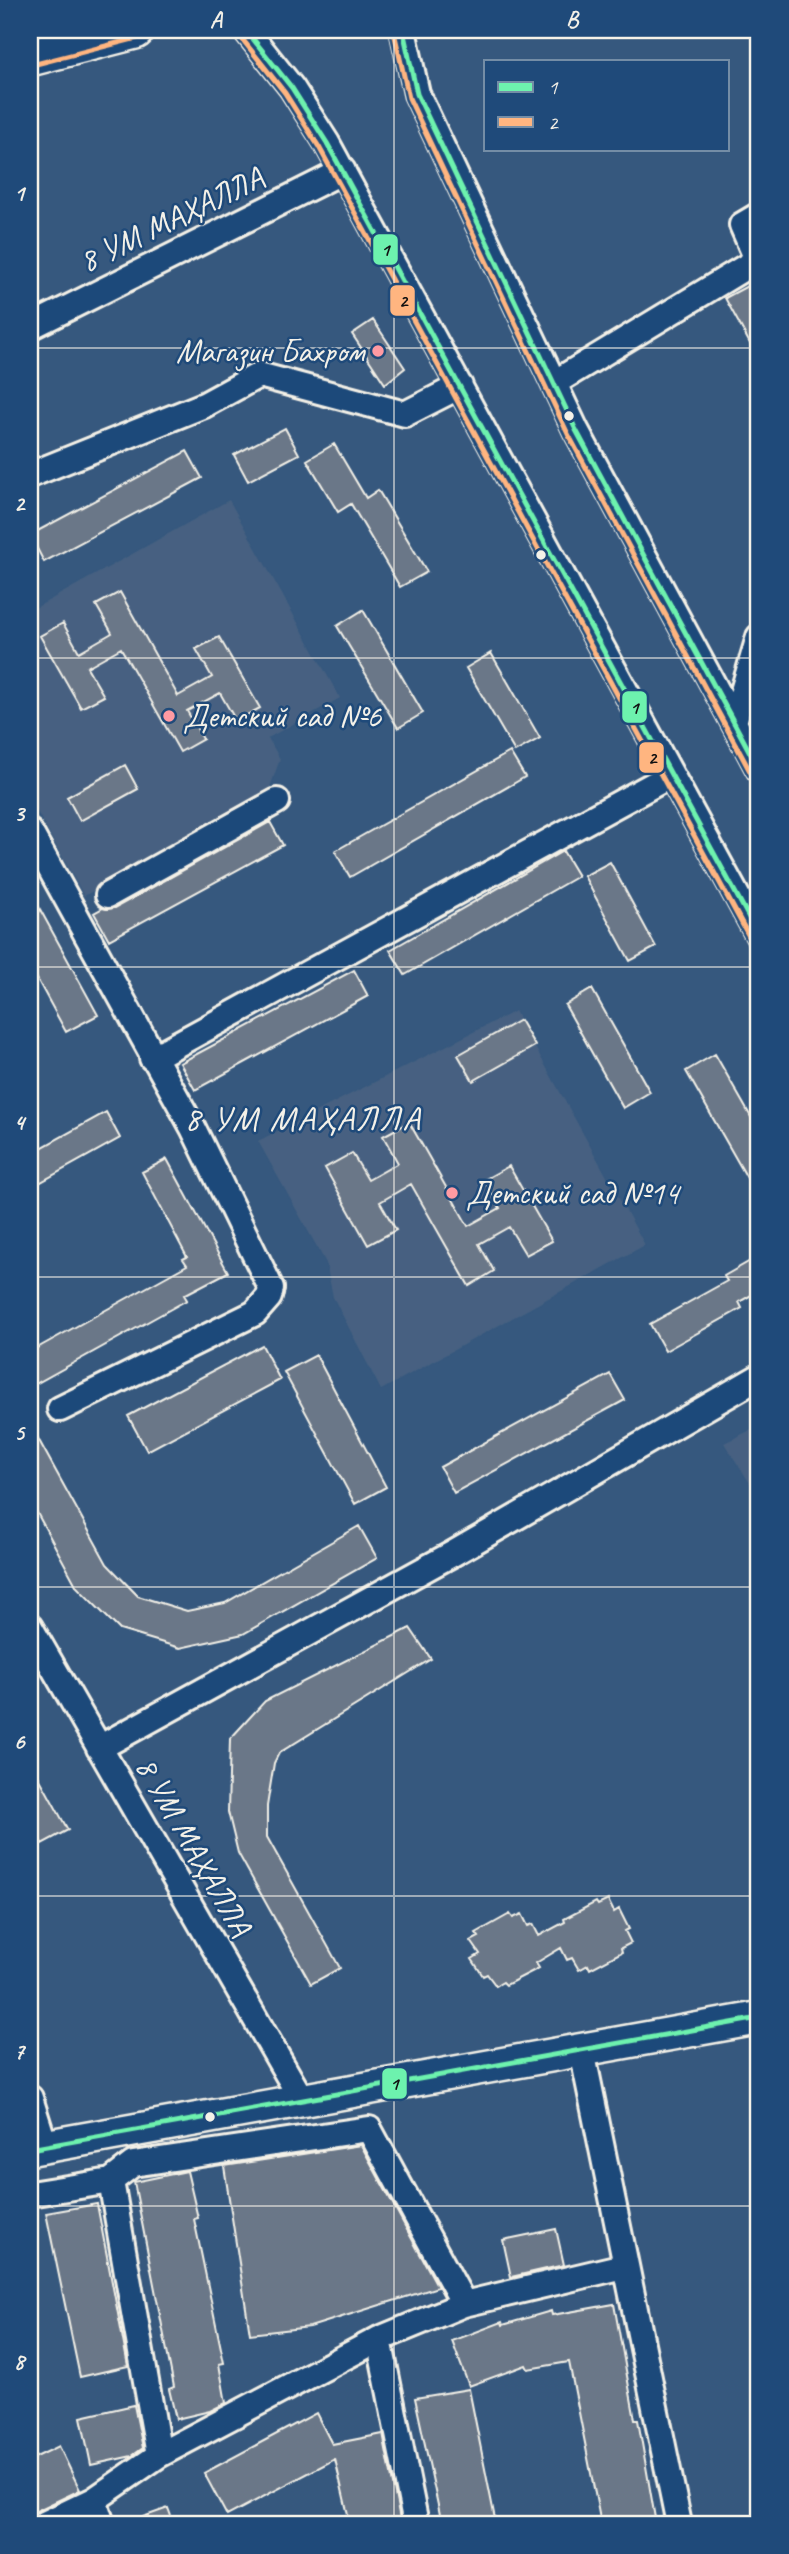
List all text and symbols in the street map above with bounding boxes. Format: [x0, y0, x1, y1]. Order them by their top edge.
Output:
text: A [210, 5, 224, 34]
text: B [566, 5, 580, 34]
legend [484, 60, 730, 150]
text: 1 [548, 74, 559, 100]
text: 2 [548, 110, 559, 136]
street label: 8 УМ МАҲАЛЛА [72, 156, 271, 282]
text: 1 [14, 179, 27, 208]
line badge: 1 [372, 233, 399, 266]
text: 1 [381, 238, 392, 262]
line badge: 2 [389, 284, 416, 317]
text: 2 [399, 289, 410, 313]
place label: Магазин Бахром [176, 330, 367, 372]
marker: Магазин Бахром [370, 343, 386, 359]
unlabelled marker [562, 409, 576, 423]
text: 2 [14, 489, 27, 518]
unlabelled marker [534, 548, 548, 562]
line badge: 1 [621, 690, 648, 724]
place label: Детский сад №6 [183, 695, 382, 737]
text: 1 [630, 696, 641, 720]
marker: Детский сад №6 [161, 708, 177, 724]
line badge: 2 [638, 741, 665, 774]
text: 2 [648, 746, 659, 770]
text: 3 [14, 799, 27, 828]
district label: 8 УМ МАҲАЛЛА [184, 1096, 422, 1141]
text: 4 [14, 1108, 27, 1137]
place label: Детский сад №14 [466, 1172, 682, 1214]
marker: Детский сад №14 [444, 1185, 460, 1201]
text: 5 [14, 1418, 26, 1447]
text: 6 [14, 1727, 27, 1756]
street label: 8 УМ МАҲАЛЛА [126, 1749, 263, 1944]
text: 7 [14, 2037, 27, 2066]
line badge: 1 [381, 2067, 408, 2100]
text: 1 [390, 2072, 401, 2096]
unlabelled marker [203, 2110, 217, 2124]
text: 8 [14, 2347, 27, 2376]

